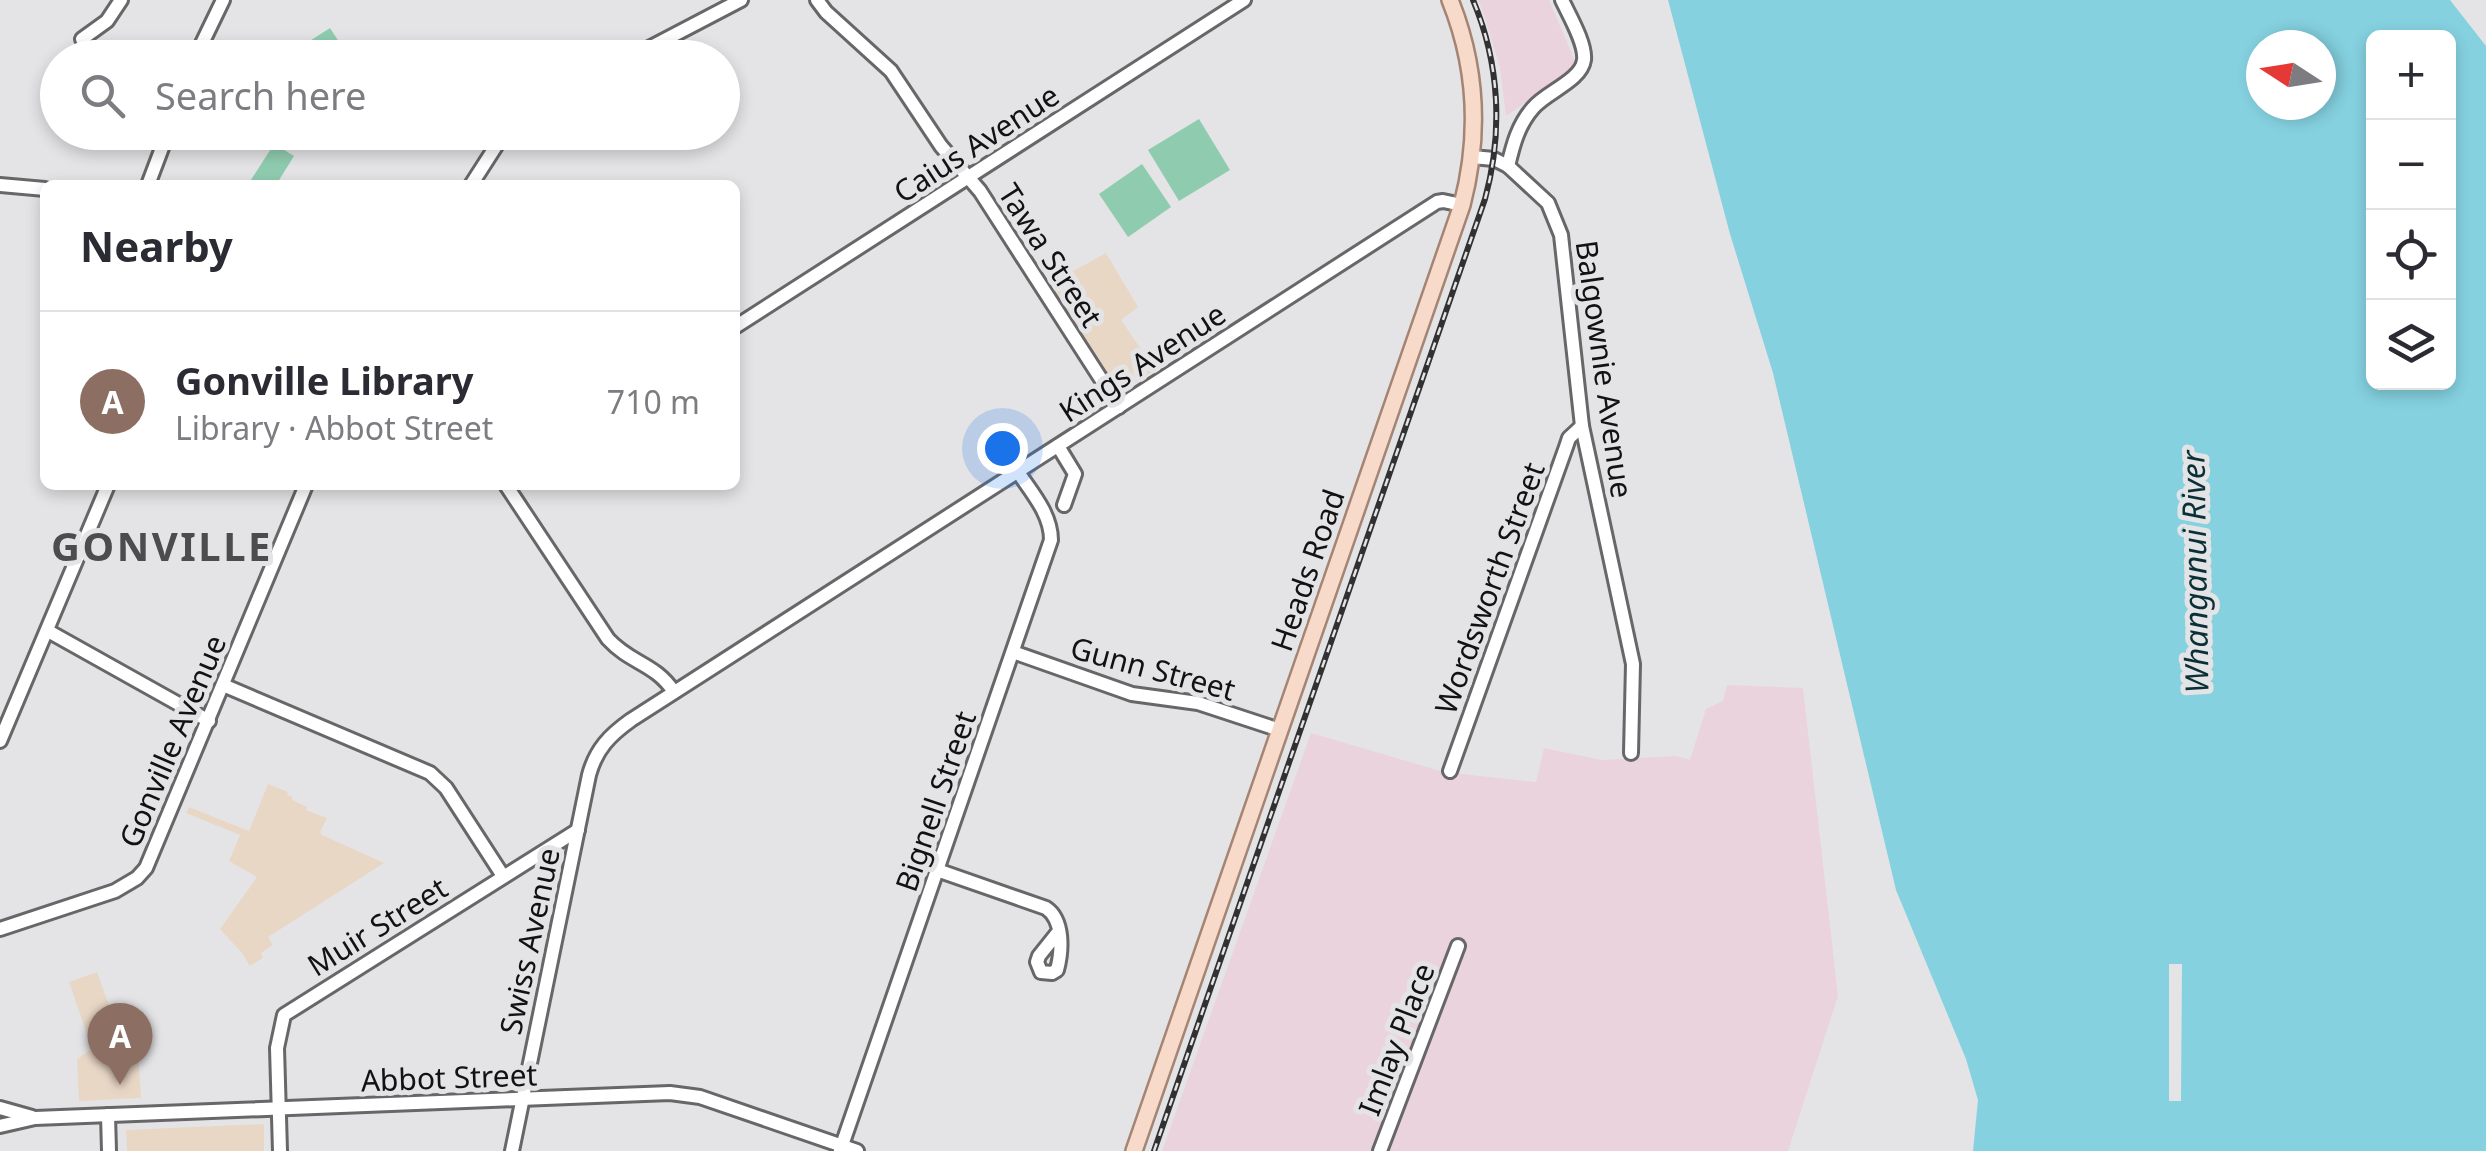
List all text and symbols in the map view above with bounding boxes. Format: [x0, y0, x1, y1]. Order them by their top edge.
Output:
north arrow [2246, 30, 2336, 120]
map controls [2366, 30, 2456, 390]
button: + [2366, 30, 2456, 120]
search box [40, 40, 740, 150]
icon: search [75, 68, 130, 123]
text: Search here [155, 69, 366, 121]
street label: Caius Avenue [885, 74, 1067, 212]
button: − [2366, 120, 2456, 210]
street label: Tawa Street [989, 175, 1113, 335]
button: locate [2366, 210, 2456, 300]
text: Nearby [80, 217, 233, 274]
street label: Balgownie Avenue [1567, 237, 1643, 501]
street label: Kings Avenue [1051, 293, 1233, 431]
button: layers [2366, 300, 2456, 390]
text: Gonville Library [175, 354, 474, 406]
text: A [101, 380, 124, 423]
text: 710 m [607, 380, 700, 423]
text: Library · Abbot Street [175, 406, 493, 449]
your location [977, 423, 1028, 474]
water label: Whanganui River [2170, 449, 2218, 694]
street label: Wordsworth Street [1424, 456, 1554, 720]
street label: Heads Road [1260, 484, 1354, 656]
district label: GONVILLE [51, 518, 273, 573]
street label: Gunn Street [1066, 626, 1240, 710]
street label: Gonville Avenue [109, 628, 235, 854]
street label: Bignell Street [885, 705, 985, 897]
street label: Swiss Avenue [489, 844, 569, 1038]
street label: Muir Street [299, 867, 455, 985]
street label: Imlay Place [1348, 957, 1444, 1121]
pin: A [88, 1002, 152, 1085]
street label: Abbot Street [360, 1053, 538, 1101]

